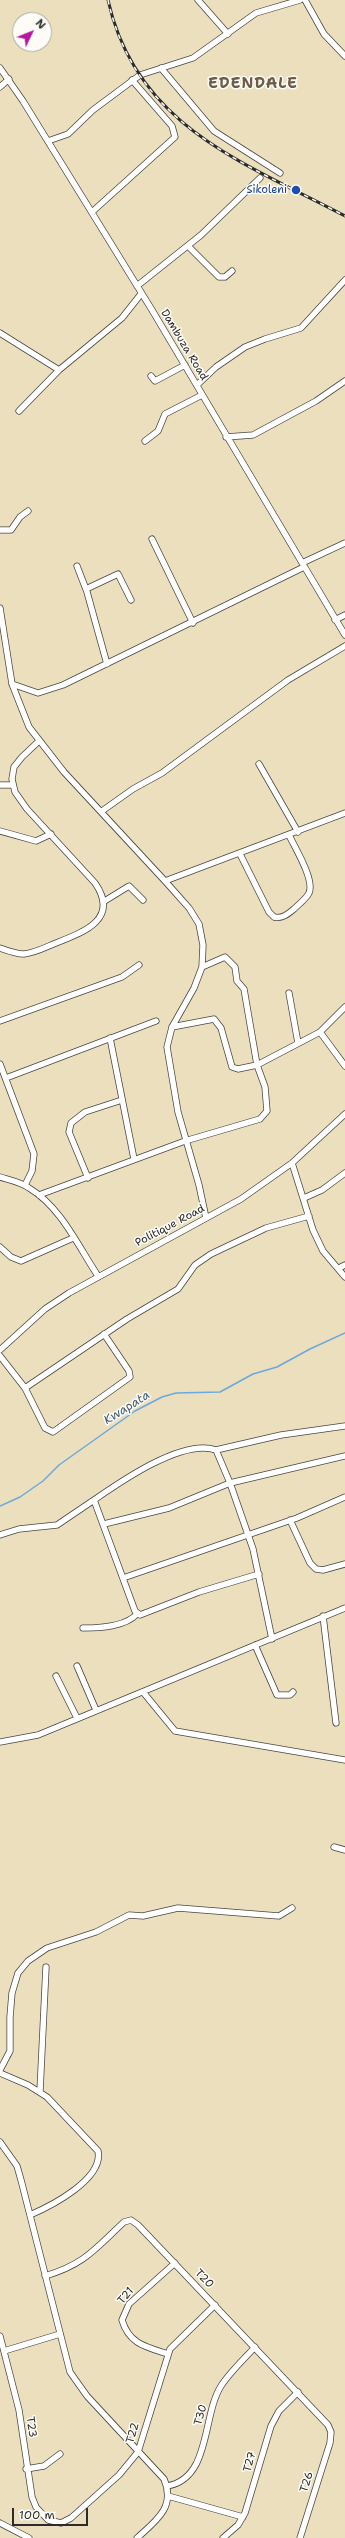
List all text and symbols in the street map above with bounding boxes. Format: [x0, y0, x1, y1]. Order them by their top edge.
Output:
north arrow [12, 12, 52, 52]
text: N [32, 16, 49, 32]
district label: EDENDALE [208, 75, 298, 93]
place label: Sikoleni [246, 183, 287, 197]
marker: Sikoleni [290, 184, 302, 196]
street label: Dambuza Road [158, 307, 210, 383]
street label: Politique Road [133, 1202, 207, 1250]
water label: Kwapata [101, 1388, 153, 1428]
street label: T20 [192, 2267, 216, 2291]
street label: T21 [115, 2285, 137, 2307]
street label: T30 [192, 2403, 210, 2427]
street label: T23 [23, 2416, 39, 2438]
street label: T22 [124, 2421, 142, 2445]
street label: T27 [241, 2450, 259, 2474]
street label: T26 [297, 2470, 317, 2494]
scale bar [14, 2500, 90, 2526]
text: 100 m [19, 2507, 55, 2523]

